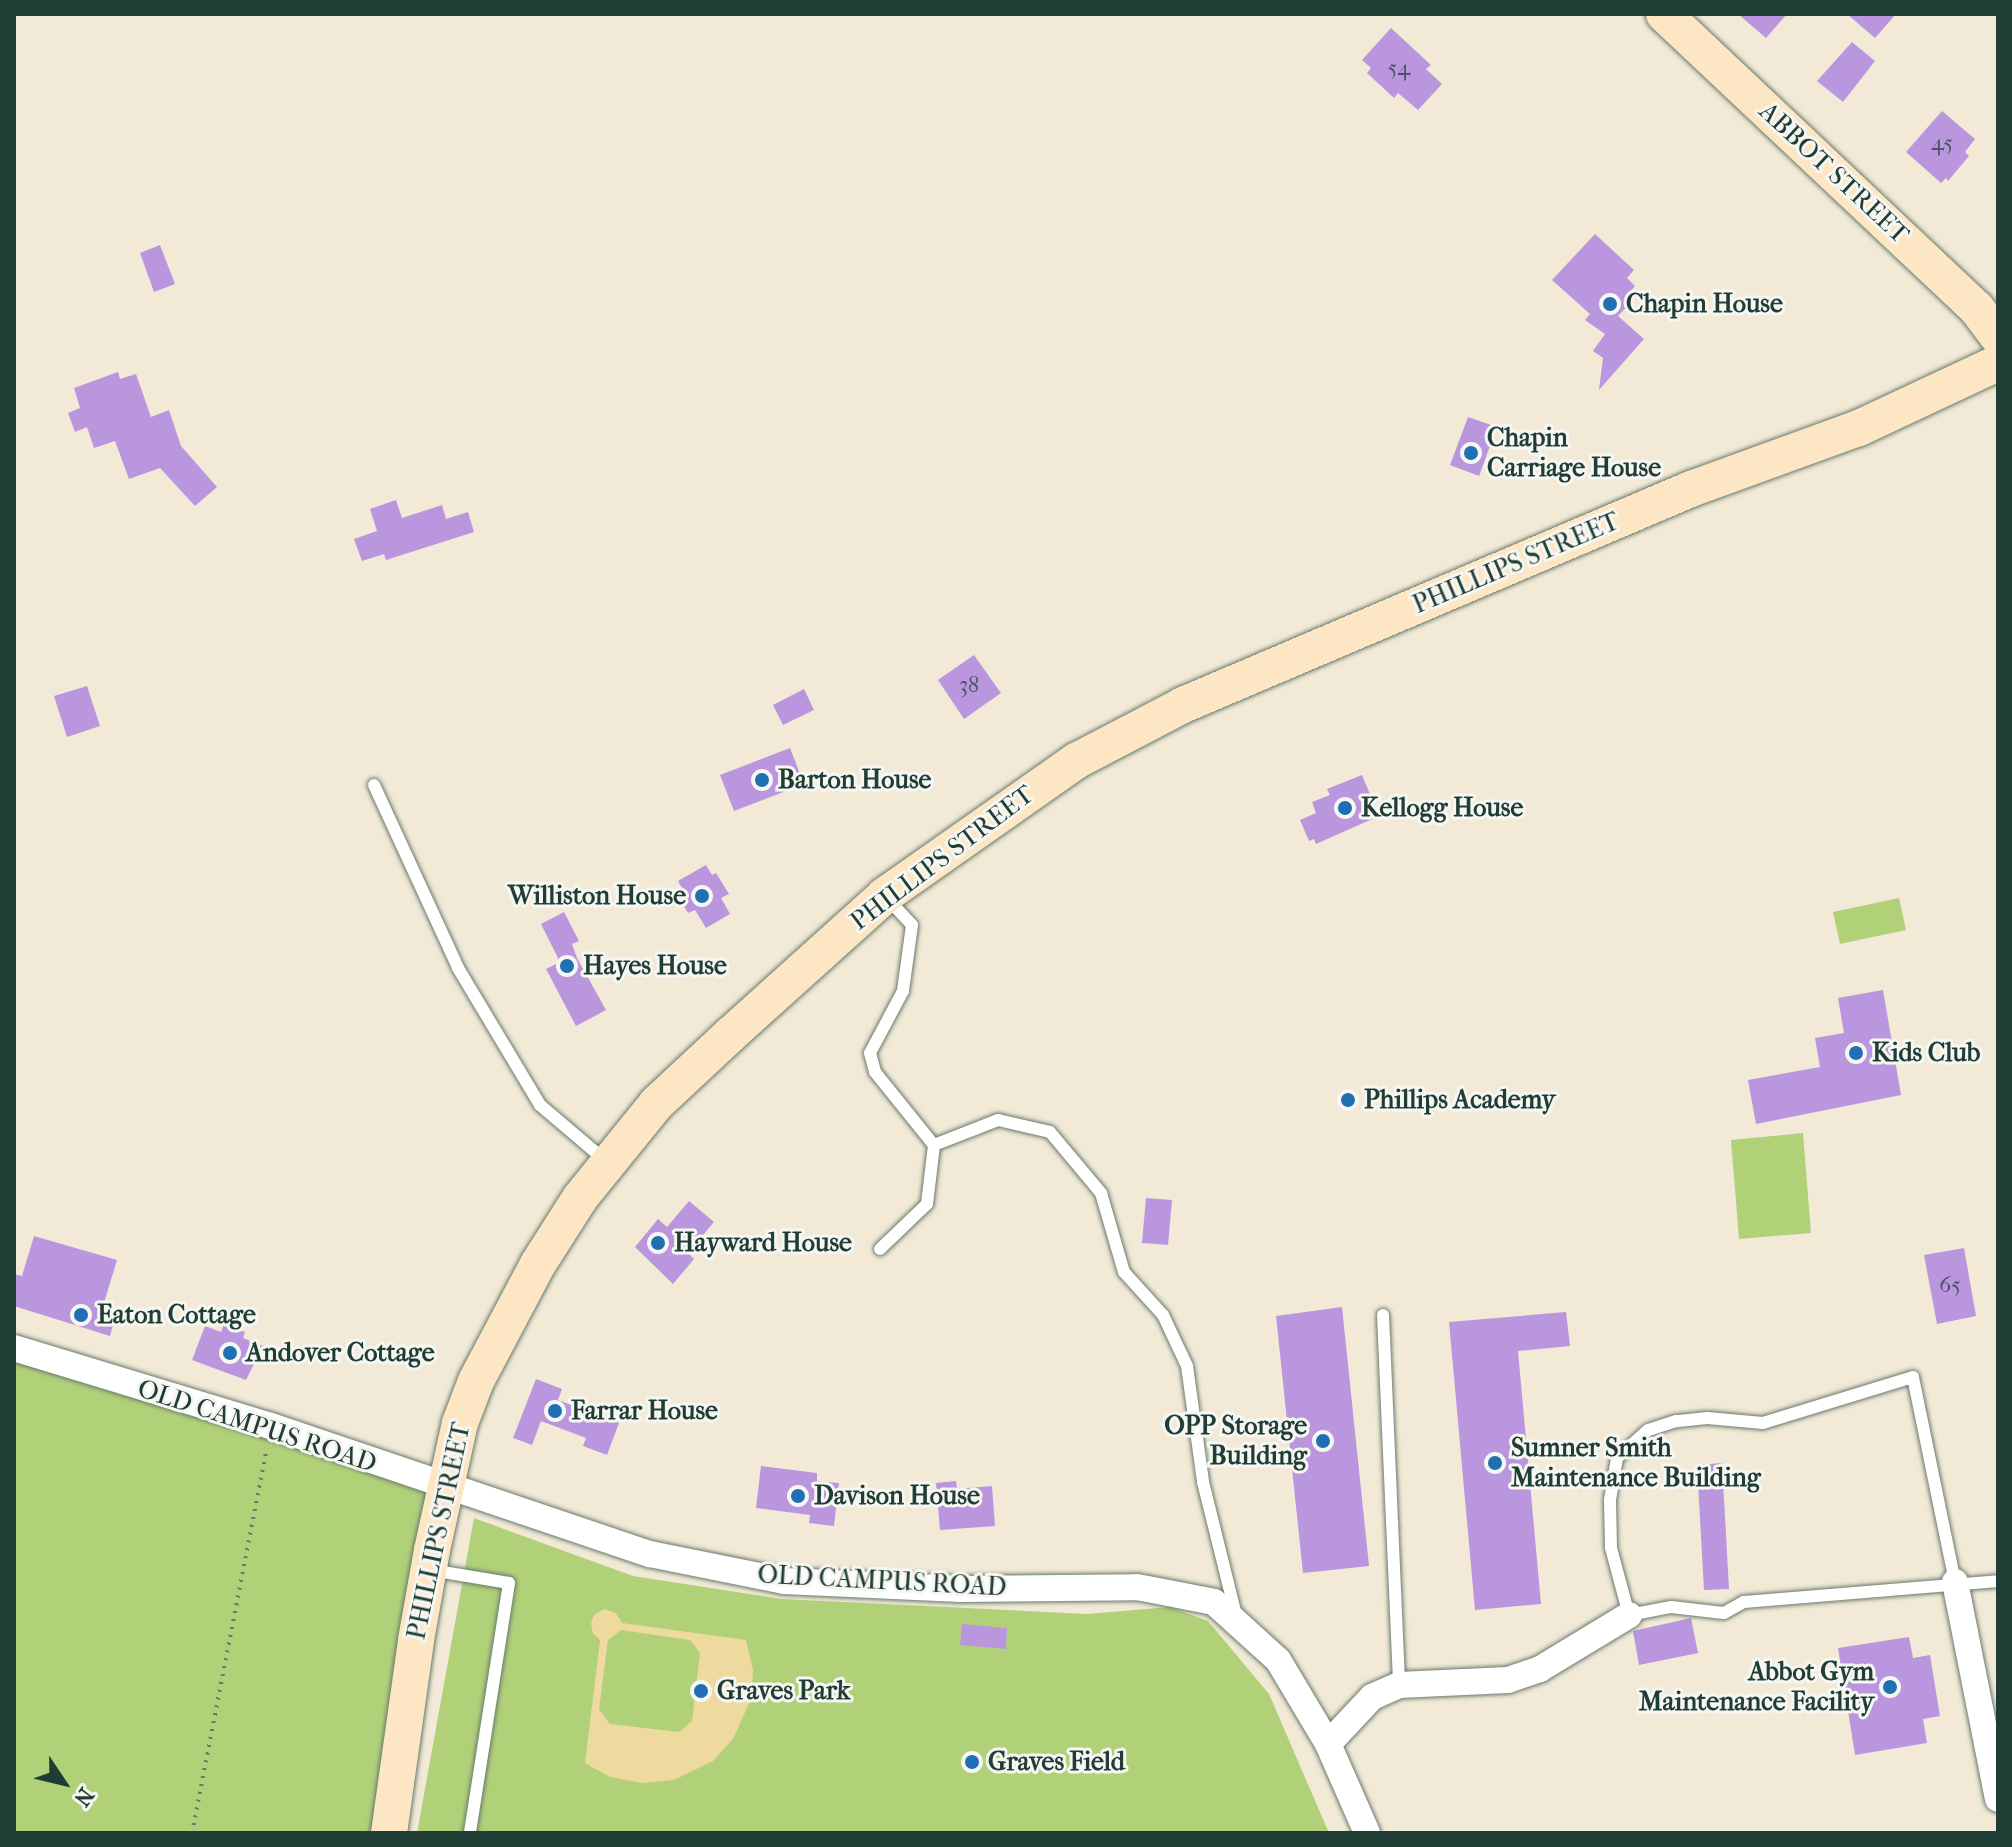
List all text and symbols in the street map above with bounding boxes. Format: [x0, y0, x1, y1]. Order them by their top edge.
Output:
house number: 54 [1388, 56, 1410, 82]
street label: ABBOT STREET [1753, 96, 1915, 250]
house number: 45 [1931, 131, 1953, 157]
place label: Chapin House [1626, 288, 1783, 320]
marker: Chapin House [1601, 295, 1619, 313]
place label: Chapin Carriage House [1487, 422, 1661, 484]
marker: Chapin Carriage House [1462, 444, 1480, 462]
street label: PHILLIPS STREET [1408, 505, 1624, 621]
house number: 38 [959, 673, 979, 699]
place label: Barton House [778, 764, 931, 796]
marker: Barton House [753, 771, 771, 789]
street label: PHILLIPS STREET [844, 779, 1040, 937]
place label: Kellogg House [1361, 792, 1523, 824]
marker: Kellogg House [1336, 799, 1354, 817]
place label: Williston House [508, 880, 686, 912]
marker: Williston House [693, 887, 711, 905]
place label: Hayes House [583, 950, 727, 982]
marker: Hayes House [558, 957, 576, 975]
place label: Kids Club [1872, 1037, 1980, 1069]
marker: Kids Club [1847, 1044, 1865, 1062]
place label: Phillips Academy [1364, 1084, 1555, 1116]
marker: Phillips Academy [1339, 1091, 1357, 1109]
place label: Hayward House [674, 1227, 852, 1259]
marker: Hayward House [649, 1234, 667, 1252]
house number: 65 [1939, 1273, 1961, 1299]
place label: Eaton Cottage [97, 1299, 256, 1331]
marker: Eaton Cottage [72, 1306, 90, 1324]
place label: Andover Cottage [246, 1337, 435, 1369]
marker: Andover Cottage [221, 1344, 239, 1362]
street label: OLD CAMPUS ROAD [134, 1373, 380, 1479]
place label: Farrar House [571, 1395, 718, 1427]
marker: Farrar House [546, 1402, 564, 1420]
place label: OPP Storage Building [1164, 1410, 1307, 1472]
street label: PHILLIPS STREET [401, 1419, 477, 1643]
marker: OPP Storage Building [1314, 1432, 1332, 1450]
place label: Sumner Smith Maintenance Building [1511, 1432, 1761, 1494]
marker: Sumner Smith Maintenance Building [1486, 1454, 1504, 1472]
place label: Davison House [814, 1480, 980, 1512]
marker: Davison House [789, 1487, 807, 1505]
street label: OLD CAMPUS ROAD [757, 1559, 1007, 1603]
place label: Abbot Gym Maintenance Facility [1639, 1656, 1874, 1718]
place label: Graves Park [717, 1675, 850, 1707]
marker: Abbot Gym Maintenance Facility [1881, 1678, 1899, 1696]
marker: Graves Park [692, 1682, 710, 1700]
north arrow [24, 1743, 104, 1823]
place label: Graves Field [988, 1746, 1125, 1778]
marker: Graves Field [963, 1753, 981, 1771]
text: N [68, 1782, 99, 1811]

